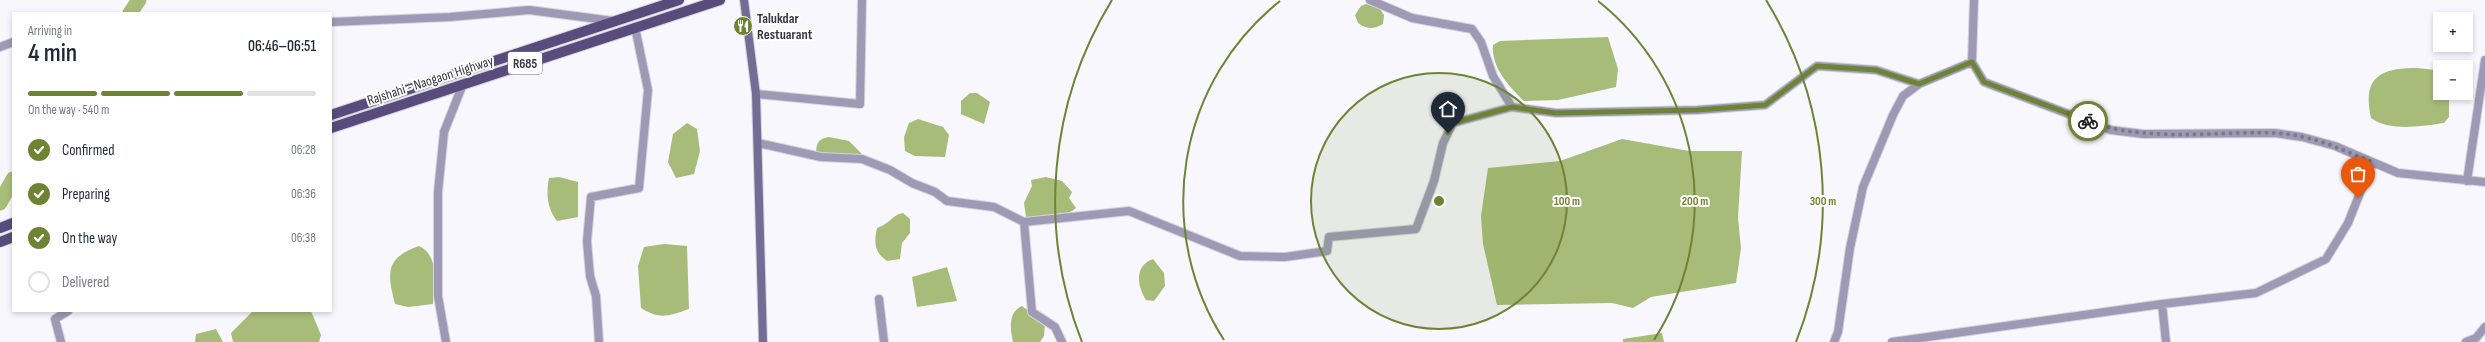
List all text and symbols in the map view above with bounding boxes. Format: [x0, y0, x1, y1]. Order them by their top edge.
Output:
place label: Talukdar Restuarant [757, 10, 813, 43]
map controls [2433, 12, 2473, 100]
button: + [2433, 12, 2473, 52]
restaurant icon: Talukdar Restuarant [732, 15, 754, 37]
text: Arriving in [28, 23, 72, 39]
text: 06:46–06:51 [248, 37, 316, 56]
text: 4 min [28, 38, 77, 69]
street label: Rajshahi - Naogaon Highway [365, 52, 496, 109]
road number: R685 [508, 52, 542, 74]
button: − [2433, 60, 2473, 100]
pin [1431, 92, 1465, 133]
icon: home [1437, 98, 1459, 120]
courier [2068, 101, 2108, 141]
text: On the way · 540 m [28, 102, 109, 118]
icon: bike [2077, 110, 2099, 132]
icon: check [28, 139, 50, 161]
text: Confirmed [62, 141, 115, 160]
text: 06:28 [291, 142, 316, 158]
pin [2341, 157, 2375, 198]
icon: bag [2347, 163, 2369, 185]
icon: check [28, 183, 50, 205]
text: Preparing [62, 185, 110, 204]
text: 06:36 [291, 186, 316, 202]
centre of rings [1432, 194, 1446, 208]
text: 100 m [1554, 194, 1580, 209]
text: 200 m [1682, 194, 1708, 209]
text: 300 m [1810, 194, 1836, 209]
icon: check [28, 227, 50, 249]
text: On the way [62, 229, 117, 248]
text: 06:38 [291, 230, 316, 246]
text: Delivered [62, 273, 109, 292]

